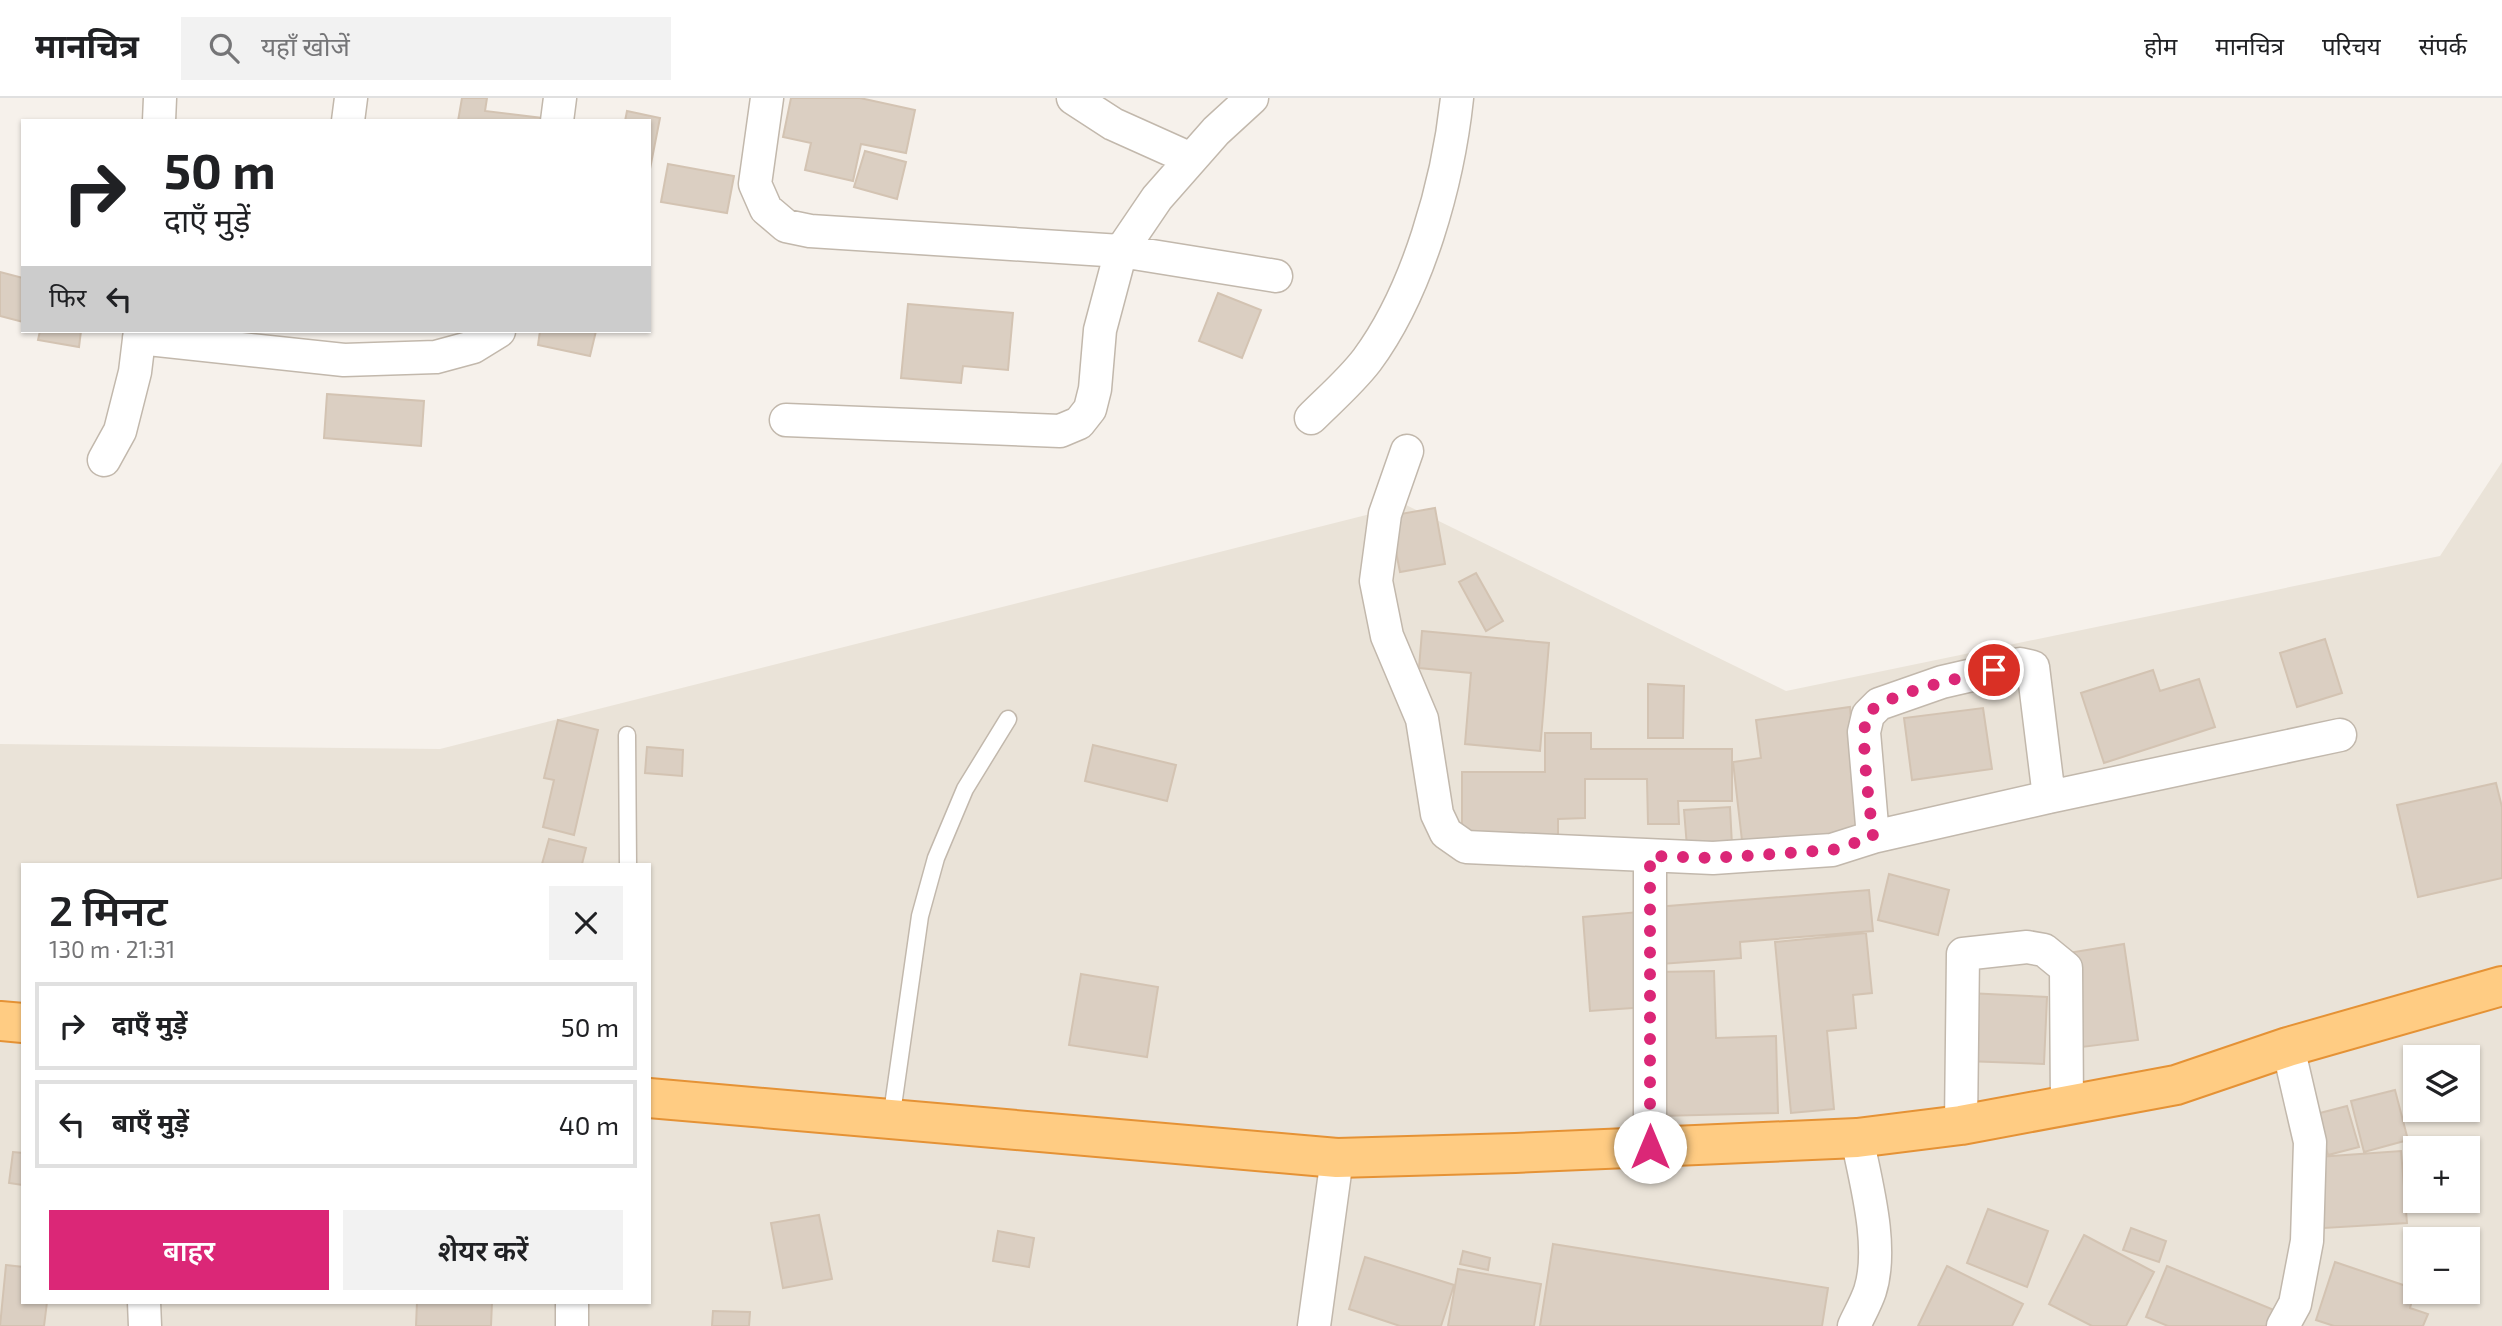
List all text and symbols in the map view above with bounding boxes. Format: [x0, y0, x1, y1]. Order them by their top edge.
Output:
search box [181, 17, 671, 80]
text: मानचित्र [35, 25, 139, 65]
icon: search [205, 29, 243, 67]
text: यहाँ खोजें [261, 30, 350, 61]
text: होम [2144, 31, 2177, 60]
text: मानचित्र [2215, 31, 2284, 60]
text: परिचय [2322, 31, 2381, 60]
text: संपर्क [2419, 31, 2467, 60]
text: 50 m [164, 140, 276, 199]
icon: right [49, 147, 140, 238]
text: दाएँ मुड़ें [164, 200, 250, 238]
icon: left [100, 280, 138, 318]
text: फिर [49, 281, 86, 312]
pin [1964, 640, 2024, 700]
icon: arrive [1975, 651, 2013, 689]
text: 2 मिनट [49, 884, 168, 934]
button: close [549, 886, 623, 960]
text: 130 m · 21:31 [49, 935, 175, 963]
icon: right [53, 1007, 91, 1045]
text: दाएँ मुड़ें [112, 1008, 187, 1039]
text: 50 m [561, 1011, 619, 1042]
map controls [2403, 1045, 2480, 1304]
button: layers [2403, 1045, 2480, 1122]
icon: left [53, 1105, 91, 1143]
text: बाएँ मुड़ें [112, 1106, 189, 1137]
text: 40 m [559, 1109, 619, 1140]
position arrow [1613, 1110, 1687, 1184]
button: + [2403, 1136, 2480, 1213]
button: बाहर [49, 1210, 329, 1290]
button: शेयर करें [343, 1210, 623, 1290]
button: − [2403, 1227, 2480, 1304]

